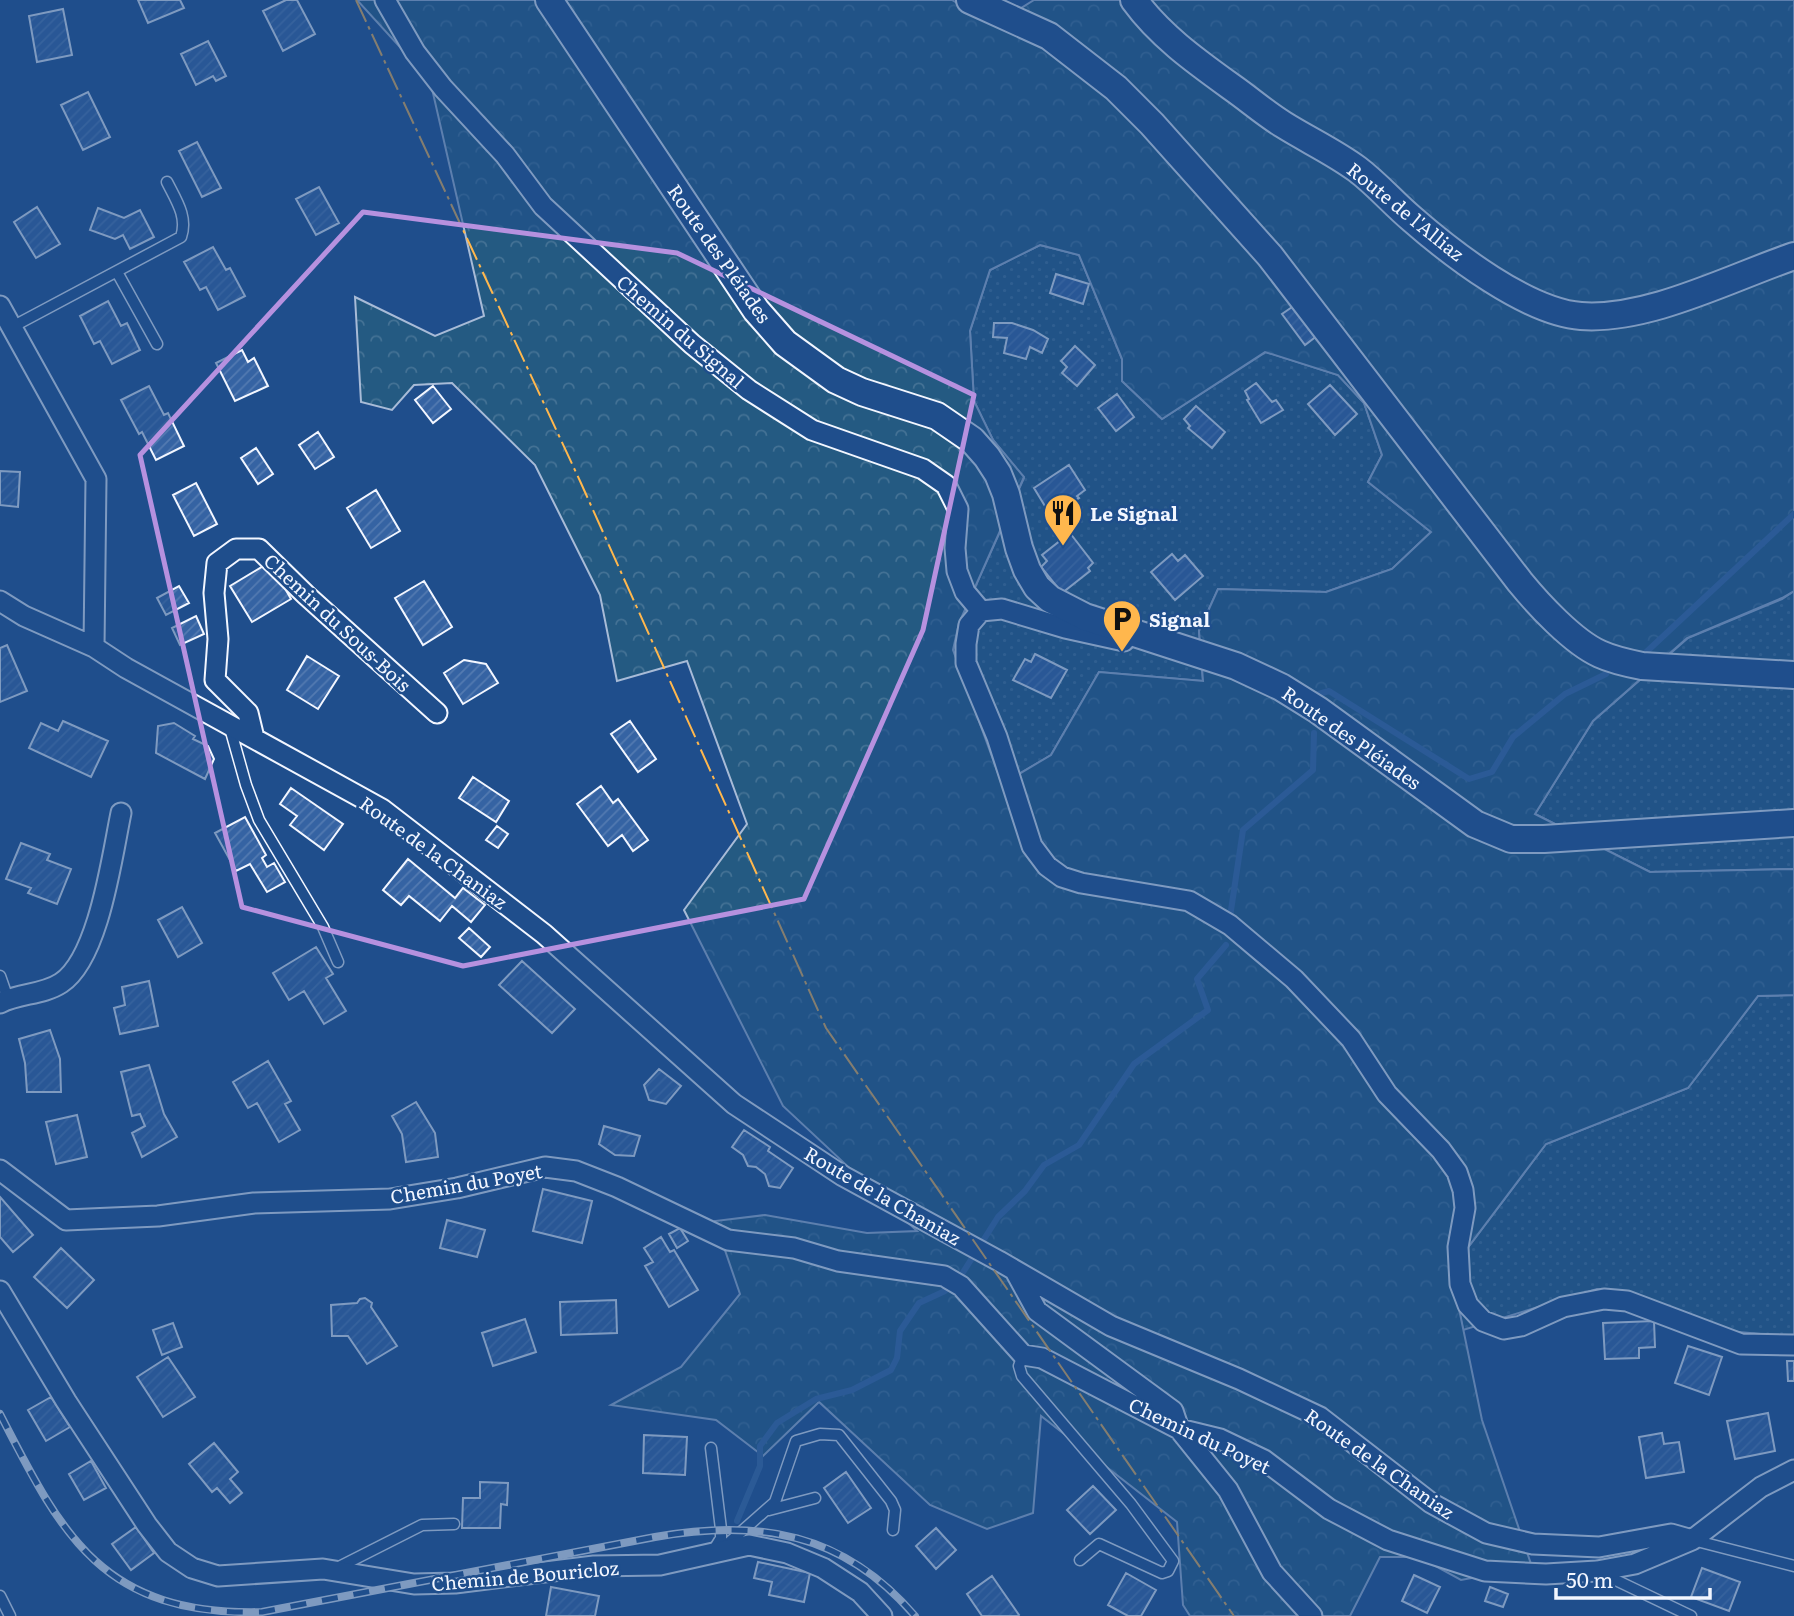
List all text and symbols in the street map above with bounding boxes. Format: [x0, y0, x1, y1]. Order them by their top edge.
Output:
street label: Route de l'Alliaz [1341, 155, 1471, 267]
street label: Route des Pléiades [662, 178, 779, 328]
street label: Chemin du Signal [611, 268, 751, 394]
restaurant icon: Le Signal [1042, 492, 1084, 547]
place label: Le Signal [1090, 499, 1178, 527]
street label: Chemin du Sous-Bois [258, 546, 418, 698]
parking icon: Signal [1101, 598, 1143, 653]
place label: Signal [1149, 605, 1210, 633]
street label: Route des Pléiades [1277, 679, 1427, 796]
street label: Route de la Chaniaz [354, 789, 514, 915]
street label: Route de la Chaniaz [800, 1139, 966, 1251]
street label: Chemin du Poyet [388, 1156, 544, 1210]
street label: Chemin du Poyet [1124, 1390, 1276, 1480]
street label: Route de la Chaniaz [1300, 1401, 1460, 1525]
street label: Chemin de Bouricloz [430, 1553, 620, 1597]
scale bar [1556, 1556, 1710, 1600]
text: 50 m [1566, 1563, 1613, 1594]

